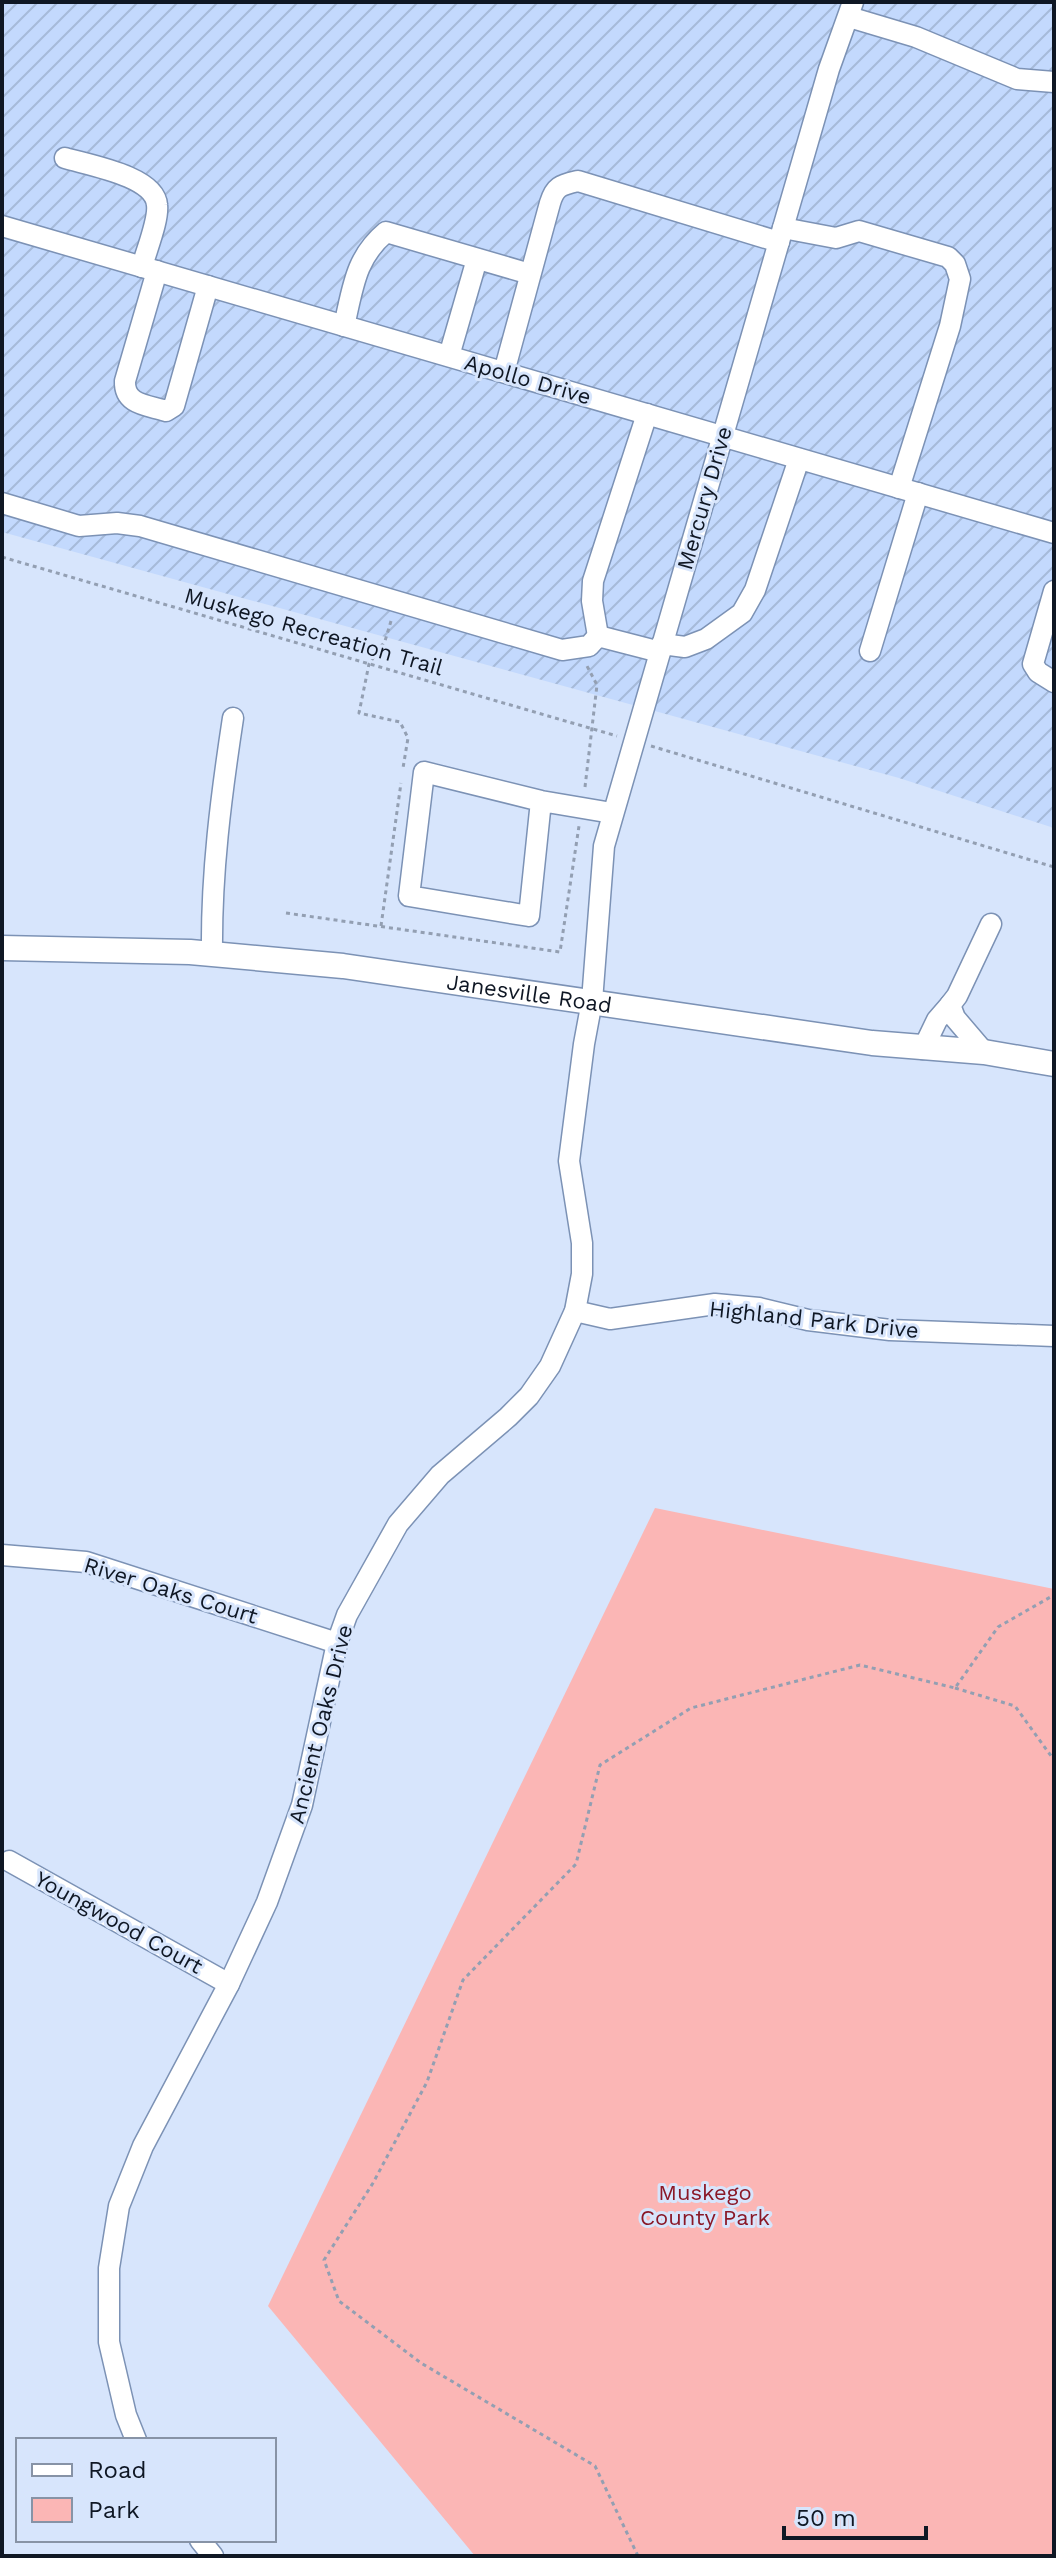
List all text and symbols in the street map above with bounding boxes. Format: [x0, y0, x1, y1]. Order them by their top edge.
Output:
street label: Apollo Drive [462, 349, 594, 409]
street label: Mercury Drive [672, 424, 737, 573]
street label: Muskego Recreation Trail [182, 583, 446, 680]
street label: Janesville Road [445, 969, 614, 1018]
street label: Highland Park Drive [708, 1296, 920, 1343]
street label: River Oaks Court [81, 1552, 261, 1629]
street label: Ancient Oaks Drive [284, 1622, 357, 1826]
street label: Youngwood Court [30, 1866, 207, 1979]
park label: Muskego County Park [640, 2180, 770, 2230]
legend [16, 2438, 276, 2542]
text: Road [88, 2456, 147, 2484]
scale bar [784, 2490, 926, 2540]
text: Park [88, 2496, 140, 2524]
text: 50 m [796, 2504, 856, 2532]

